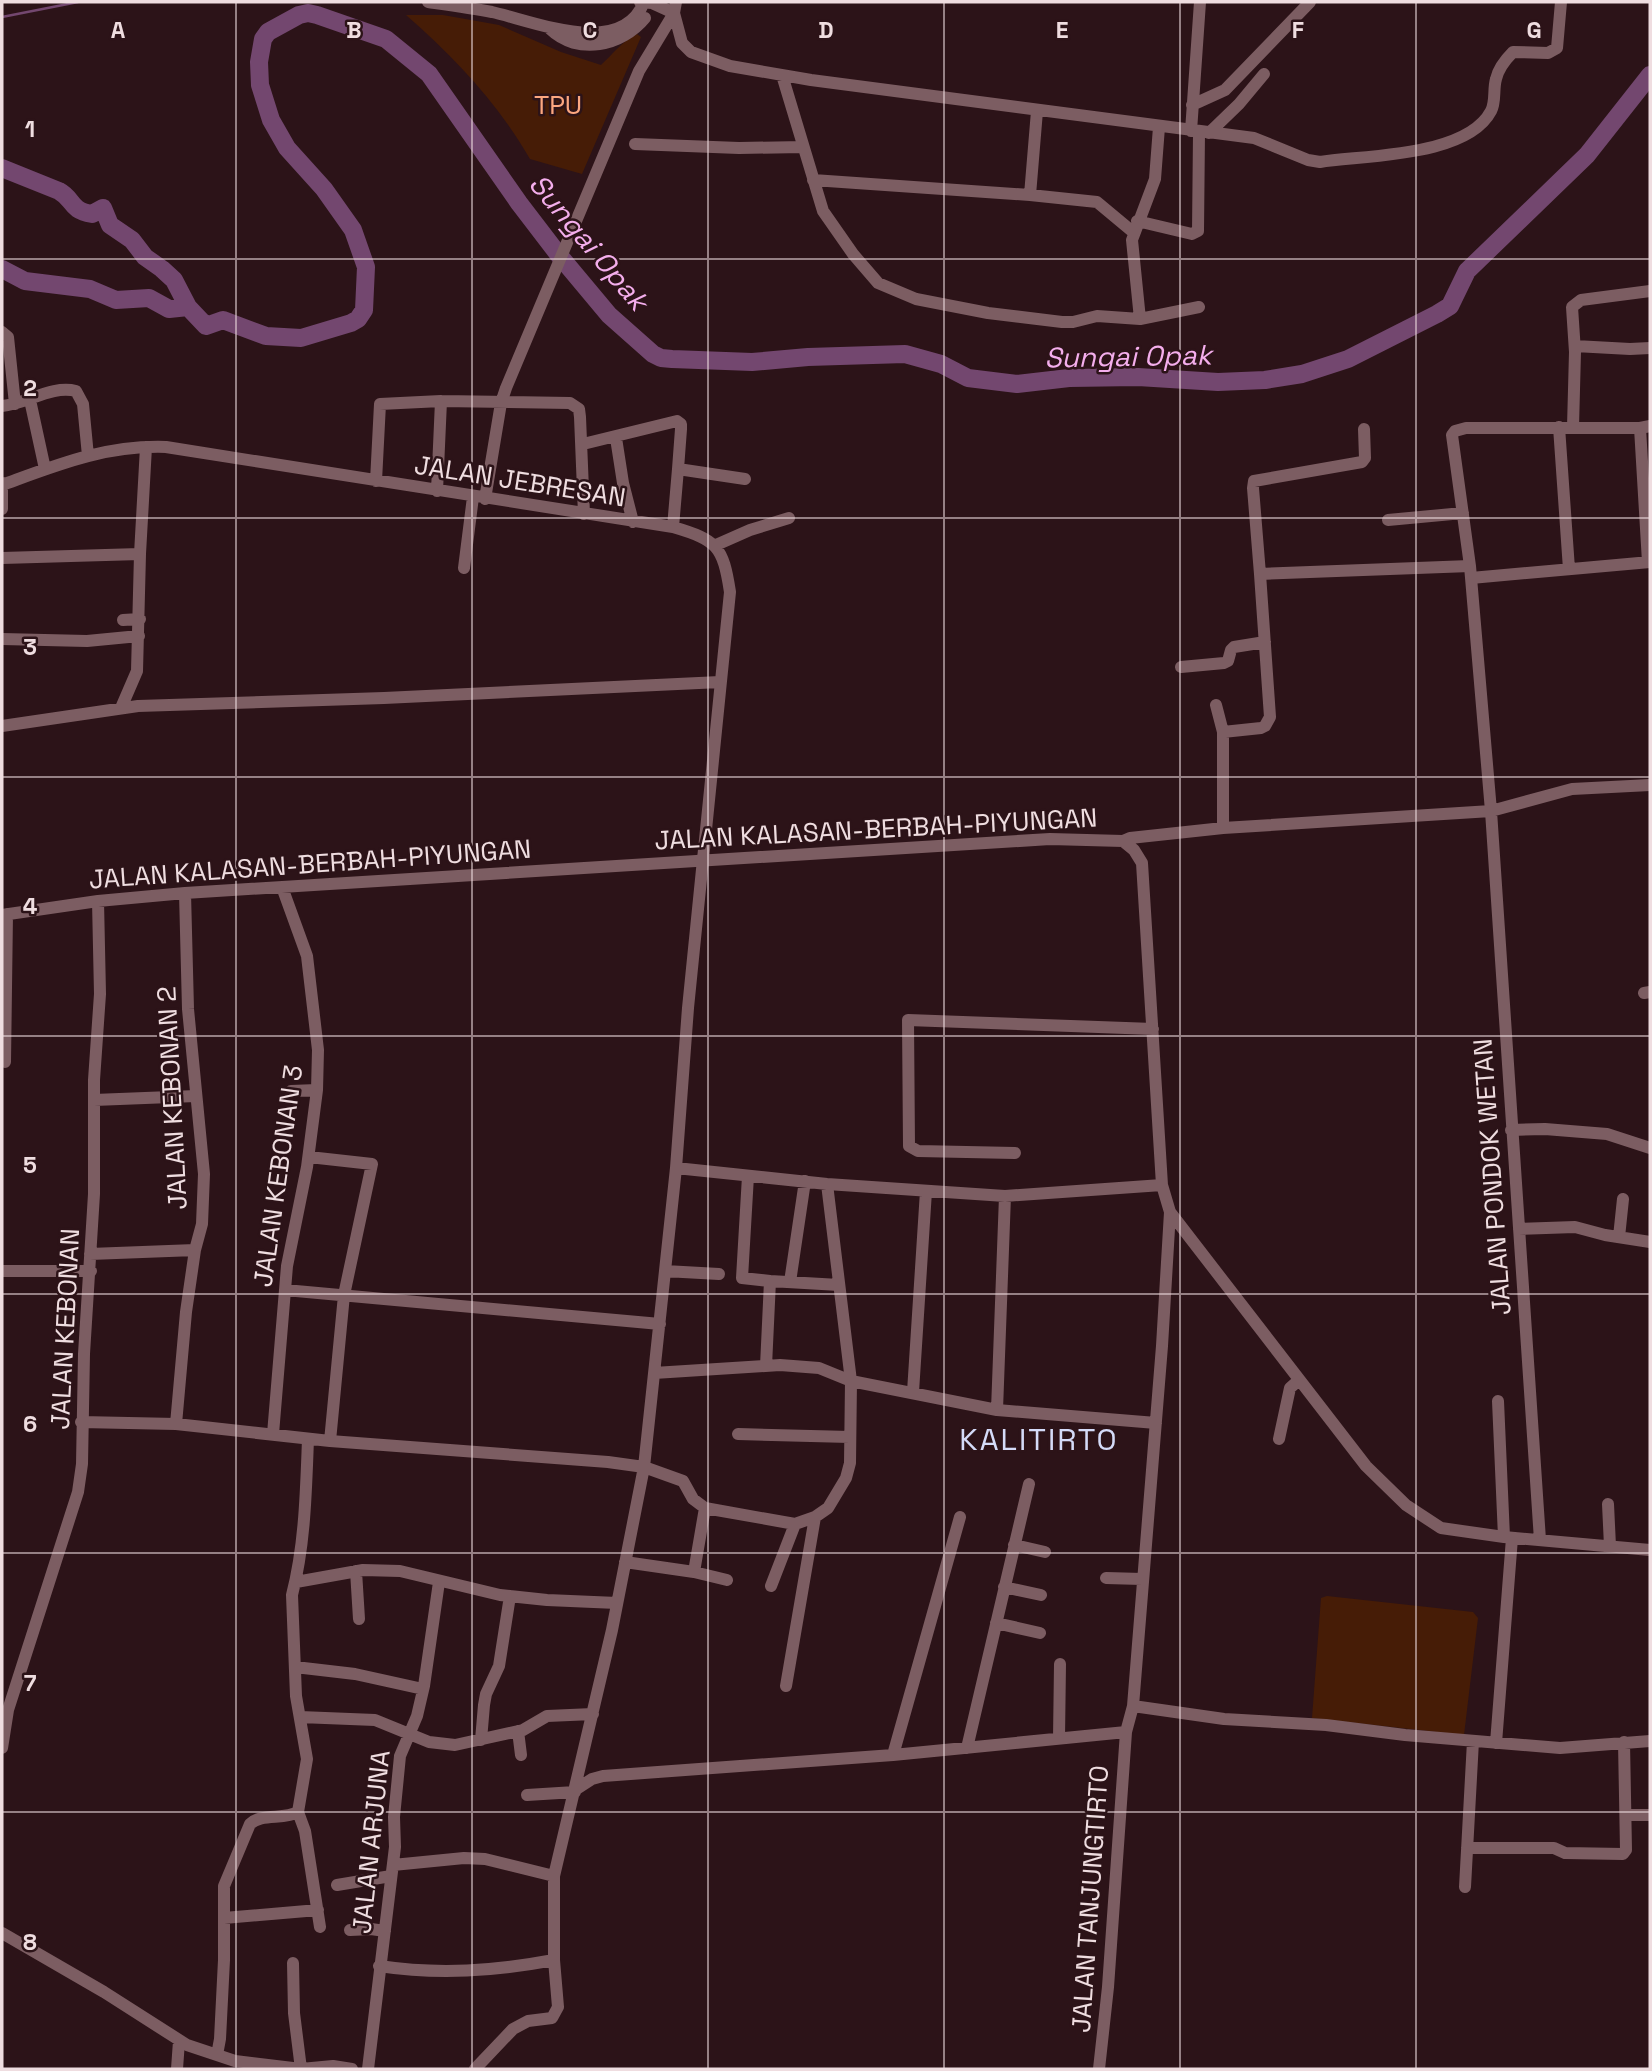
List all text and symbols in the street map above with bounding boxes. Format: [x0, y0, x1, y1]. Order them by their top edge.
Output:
text: A [111, 15, 126, 45]
text: B [346, 15, 362, 45]
text: C [583, 15, 597, 45]
text: D [818, 15, 834, 45]
text: E [1056, 15, 1068, 45]
text: F [1292, 15, 1304, 45]
text: G [1526, 15, 1542, 45]
park label: TPU [534, 88, 582, 122]
text: 1 [25, 114, 35, 144]
water label: Sungai Opak [521, 166, 659, 320]
water label: Sungai Opak [1044, 336, 1215, 375]
text: 2 [23, 373, 37, 403]
street label: JALAN JEBRESAN [412, 448, 628, 514]
text: 3 [23, 632, 37, 662]
street label: JALAN KALASAN-BERBAH-PIYUNGAN [654, 800, 1098, 858]
street label: JALAN KALASAN-BERBAH-PIYUNGAN [88, 832, 532, 896]
text: 4 [23, 891, 38, 921]
street label: JALAN KEBONAN 2 [149, 985, 195, 1211]
street label: JALAN PONDOK WETAN [1465, 1038, 1519, 1316]
street label: JALAN KEBONAN 3 [246, 1063, 310, 1289]
text: 5 [23, 1150, 37, 1180]
street label: JALAN KEBONAN [43, 1227, 87, 1431]
text: 6 [23, 1409, 37, 1439]
district label: KALITIRTO [959, 1420, 1119, 1459]
text: 7 [24, 1668, 37, 1698]
street label: JALAN ARJUNA [344, 1749, 398, 1935]
street label: JALAN TANJUNGTIRTO [1064, 1764, 1116, 2034]
text: 8 [23, 1927, 37, 1957]

